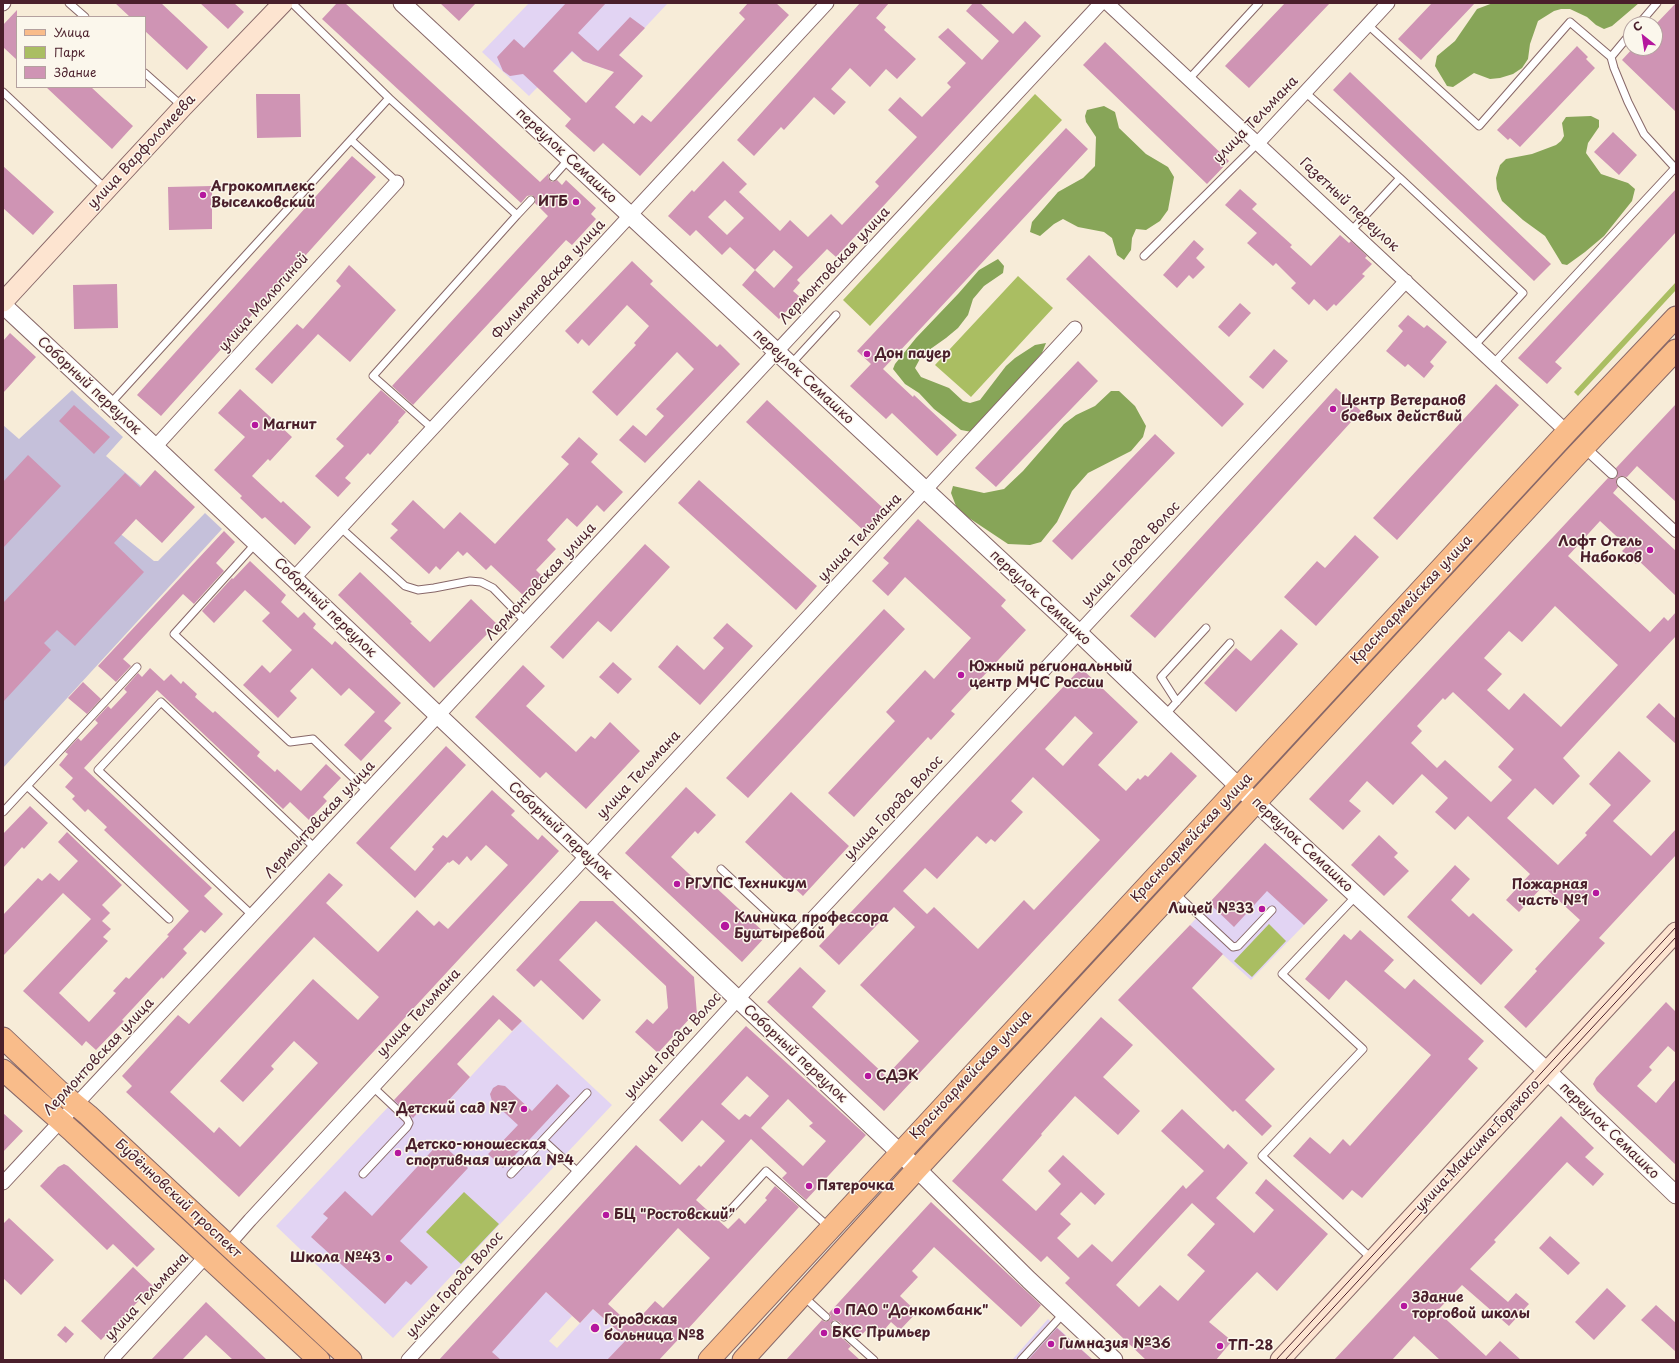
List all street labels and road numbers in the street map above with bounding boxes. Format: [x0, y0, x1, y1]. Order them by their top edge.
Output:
street label: улица Тельмана [1210, 73, 1302, 167]
street label: улица Варфоломеева [85, 91, 199, 213]
street label: переулок Семашко [512, 105, 620, 207]
street label: Газетный переулок [1296, 155, 1402, 255]
street label: Лермонтовская улица [776, 204, 894, 328]
street label: Филимоновская улица [489, 216, 609, 344]
street label: улица Малюгиной [216, 250, 312, 356]
street label: переулок Семашко [749, 326, 857, 428]
street label: Соборный переулок [33, 333, 145, 439]
street label: улица Тельмана [815, 490, 905, 586]
street label: улица Города Волос [1078, 498, 1184, 610]
street label: Лермонтовская улица [482, 520, 600, 644]
street label: Красноармейская улица [1348, 532, 1476, 668]
street label: переулок Семашко [986, 547, 1094, 649]
street label: Соборный переулок [270, 555, 380, 661]
street label: улица Тельмана [594, 727, 684, 823]
street label: улица Города Волос [841, 752, 947, 864]
street label: Лермонтовская улица [261, 758, 379, 882]
street label: Красноармейская улица [1128, 770, 1256, 906]
street label: Соборный переулок [504, 778, 616, 884]
street label: переулок Семашко [1248, 794, 1356, 896]
street label: улица Тельмана [374, 965, 464, 1061]
street label: улица Города Волос [621, 989, 725, 1103]
street label: Лермонтовская улица [40, 995, 158, 1119]
street label: Соборный переулок [739, 1001, 851, 1107]
street label: Красноармейская улица [907, 1007, 1035, 1143]
street label: улица Максима Горького [1412, 1076, 1544, 1216]
street label: переулок Семашко [1556, 1079, 1662, 1183]
street label: Будённовский проспект [111, 1136, 245, 1262]
street label: улица Города Волос [403, 1228, 507, 1342]
street label: улица Тельмана [102, 1249, 192, 1345]

